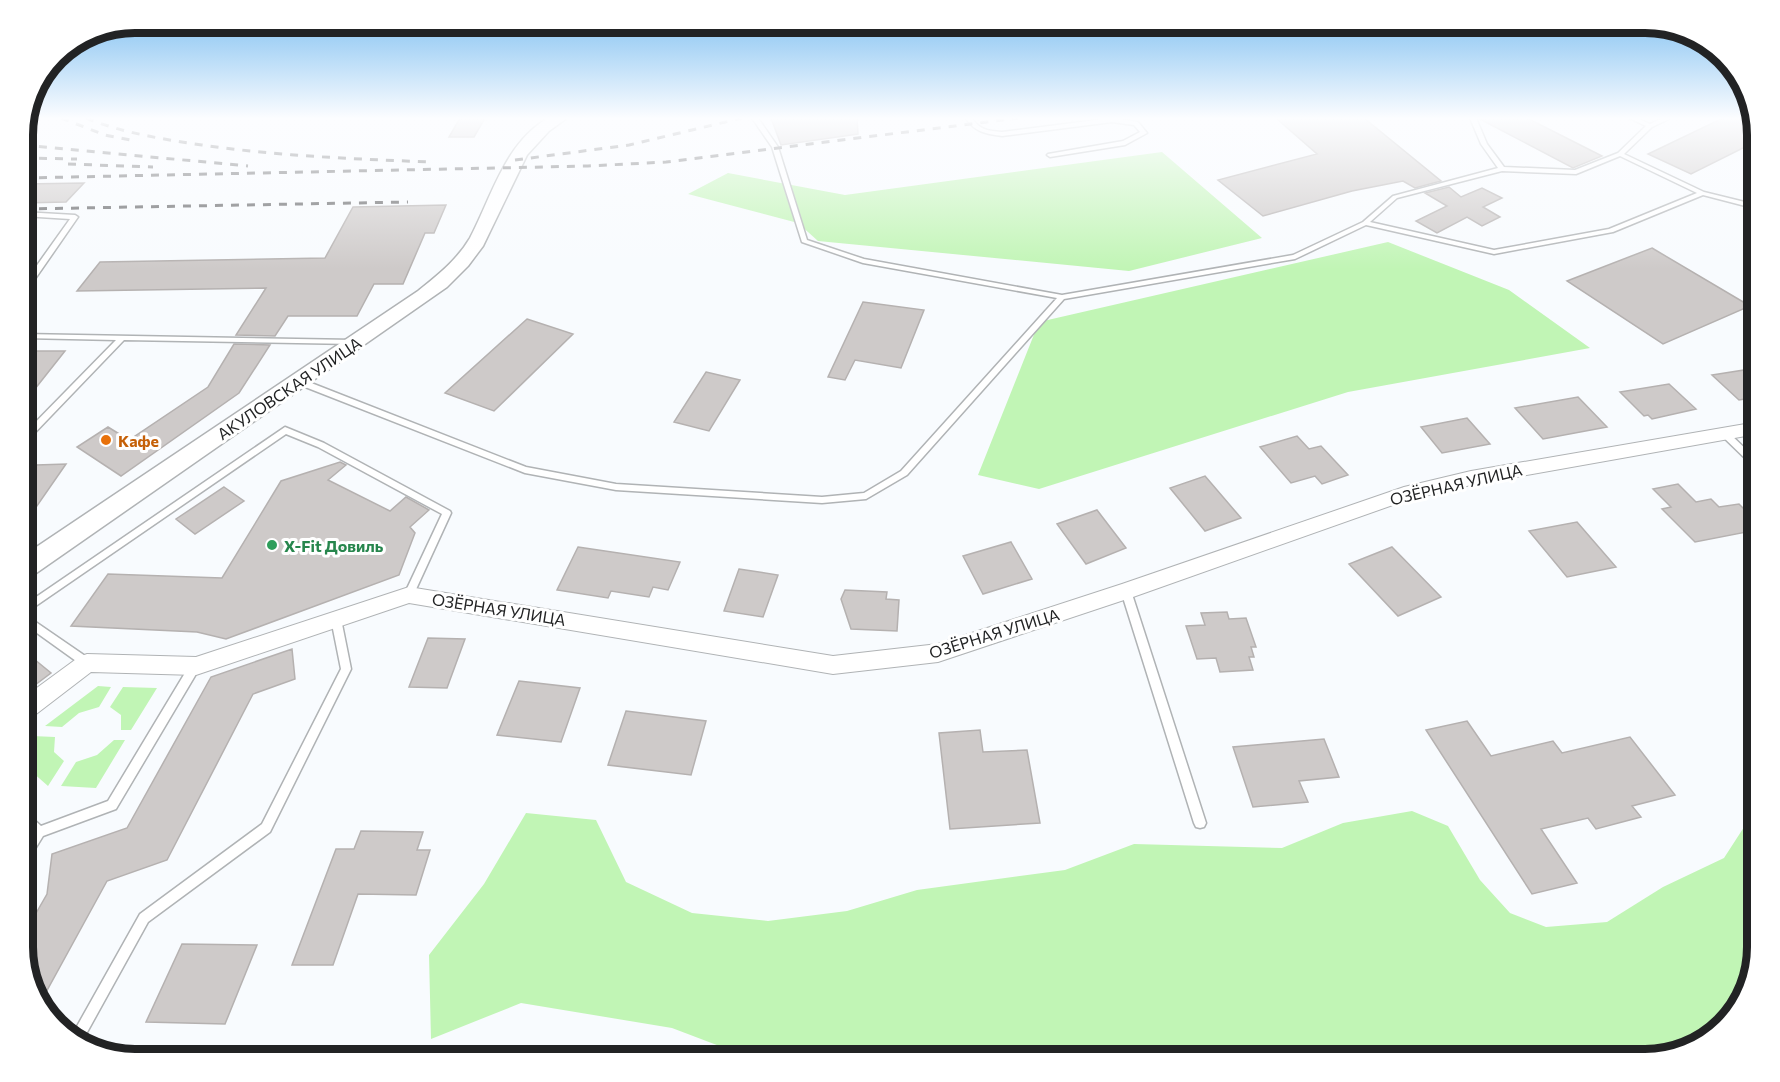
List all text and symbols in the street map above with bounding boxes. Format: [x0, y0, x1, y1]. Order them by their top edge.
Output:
street label: АКУЛОВСКАЯ УЛИЦА [213, 333, 365, 443]
place label: Кафе [118, 431, 159, 450]
marker: Кафе [99, 433, 113, 447]
street label: ОЗЁРНАЯ УЛИЦА [1388, 460, 1524, 508]
place label: X-Fit Довиль [284, 536, 384, 555]
marker: X-Fit Довиль [265, 538, 279, 552]
street label: ОЗЁРНАЯ УЛИЦА [431, 589, 567, 629]
street label: ОЗЁРНАЯ УЛИЦА [927, 604, 1061, 662]

